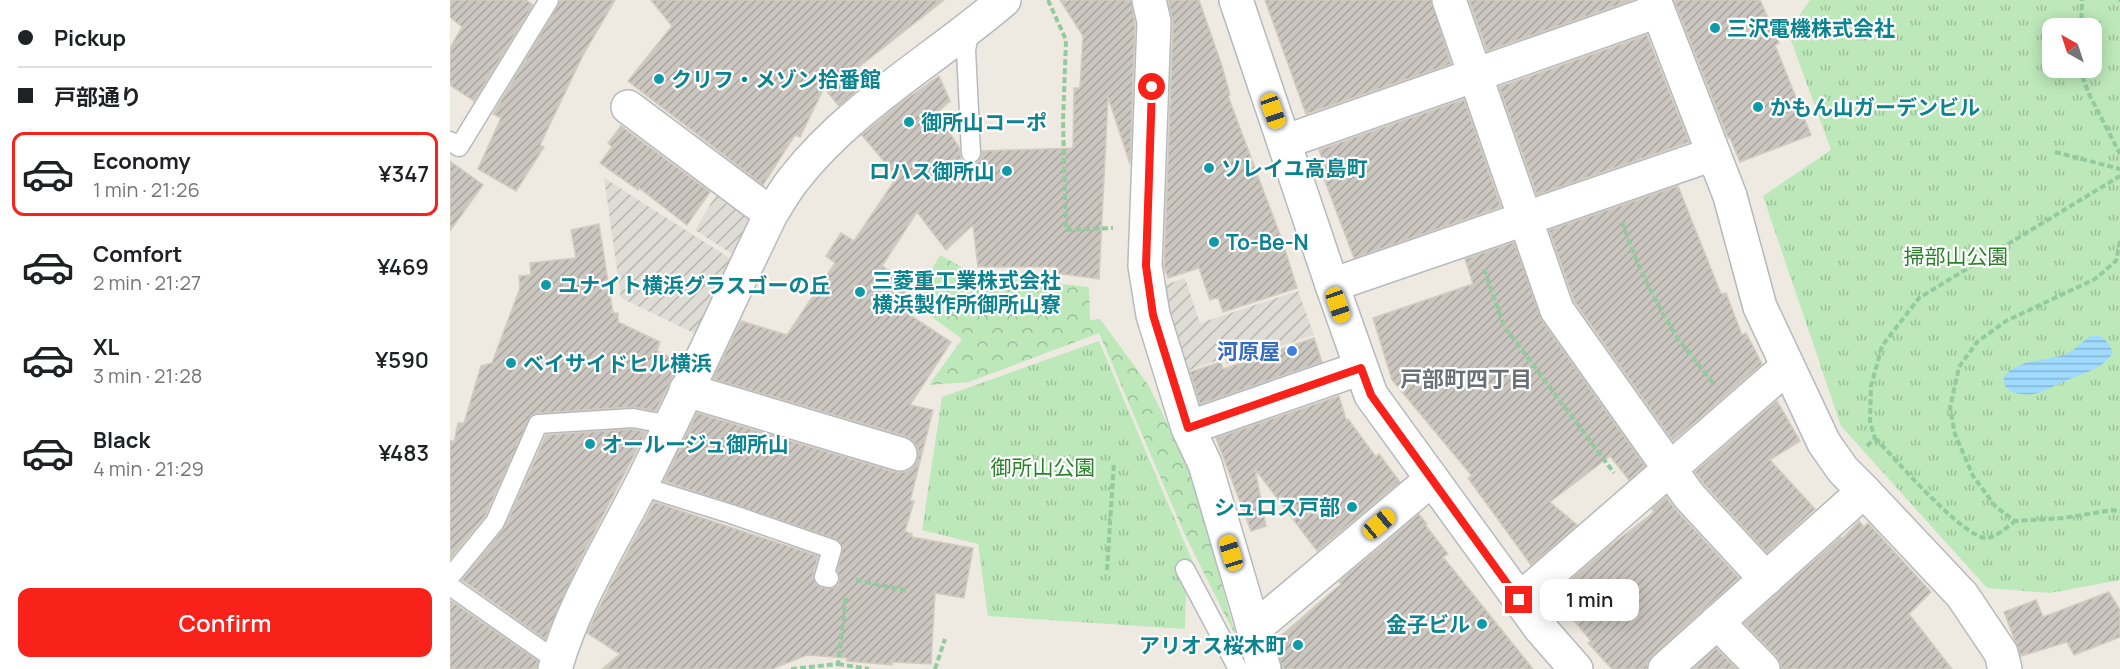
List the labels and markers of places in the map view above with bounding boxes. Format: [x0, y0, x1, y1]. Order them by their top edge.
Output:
place label: 三沢電機株式会社 [1727, 14, 1895, 42]
marker: 三沢電機株式会社 [1708, 21, 1722, 35]
place label: クリフ・メゾン拾番館 [671, 65, 881, 93]
marker: クリフ・メゾン拾番館 [652, 72, 666, 86]
place label: かもん山ガーデンビル [1770, 93, 1980, 121]
marker: かもん山ガーデンビル [1751, 100, 1765, 114]
place label: 御所山コーポ [921, 108, 1047, 136]
marker: 御所山コーポ [902, 115, 916, 129]
place label: ソレイユ高島町 [1221, 154, 1368, 182]
place label: ロハス御所山 [869, 157, 995, 185]
marker: ソレイユ高島町 [1202, 161, 1216, 175]
marker: ロハス御所山 [1000, 164, 1014, 178]
place label: To-Be-N [1226, 228, 1309, 256]
marker: To-Be-N [1207, 235, 1221, 249]
place label: 三菱重工業株式会社 横浜製作所御所山寮 [872, 266, 1061, 318]
place label: ユナイト横浜グラスゴーの丘 [558, 271, 831, 299]
marker: ユナイト横浜グラスゴーの丘 [539, 278, 553, 292]
marker: 三菱重工業株式会社 横浜製作所御所山寮 [853, 285, 867, 299]
place label: 河原屋 [1217, 337, 1280, 365]
marker: 河原屋 [1285, 344, 1299, 358]
place label: ベイサイドヒル横浜 [523, 349, 712, 377]
marker: ベイサイドヒル横浜 [504, 356, 518, 370]
place label: オールージュ御所山 [602, 430, 789, 458]
marker: オールージュ御所山 [583, 437, 597, 451]
place label: シュロス戸部 [1214, 493, 1340, 521]
marker: シュロス戸部 [1345, 500, 1359, 514]
place label: 金子ビル [1386, 610, 1470, 638]
marker: 金子ビル [1475, 617, 1489, 631]
place label: アリオス桜木町 [1139, 631, 1286, 659]
marker: アリオス桜木町 [1291, 638, 1305, 652]

